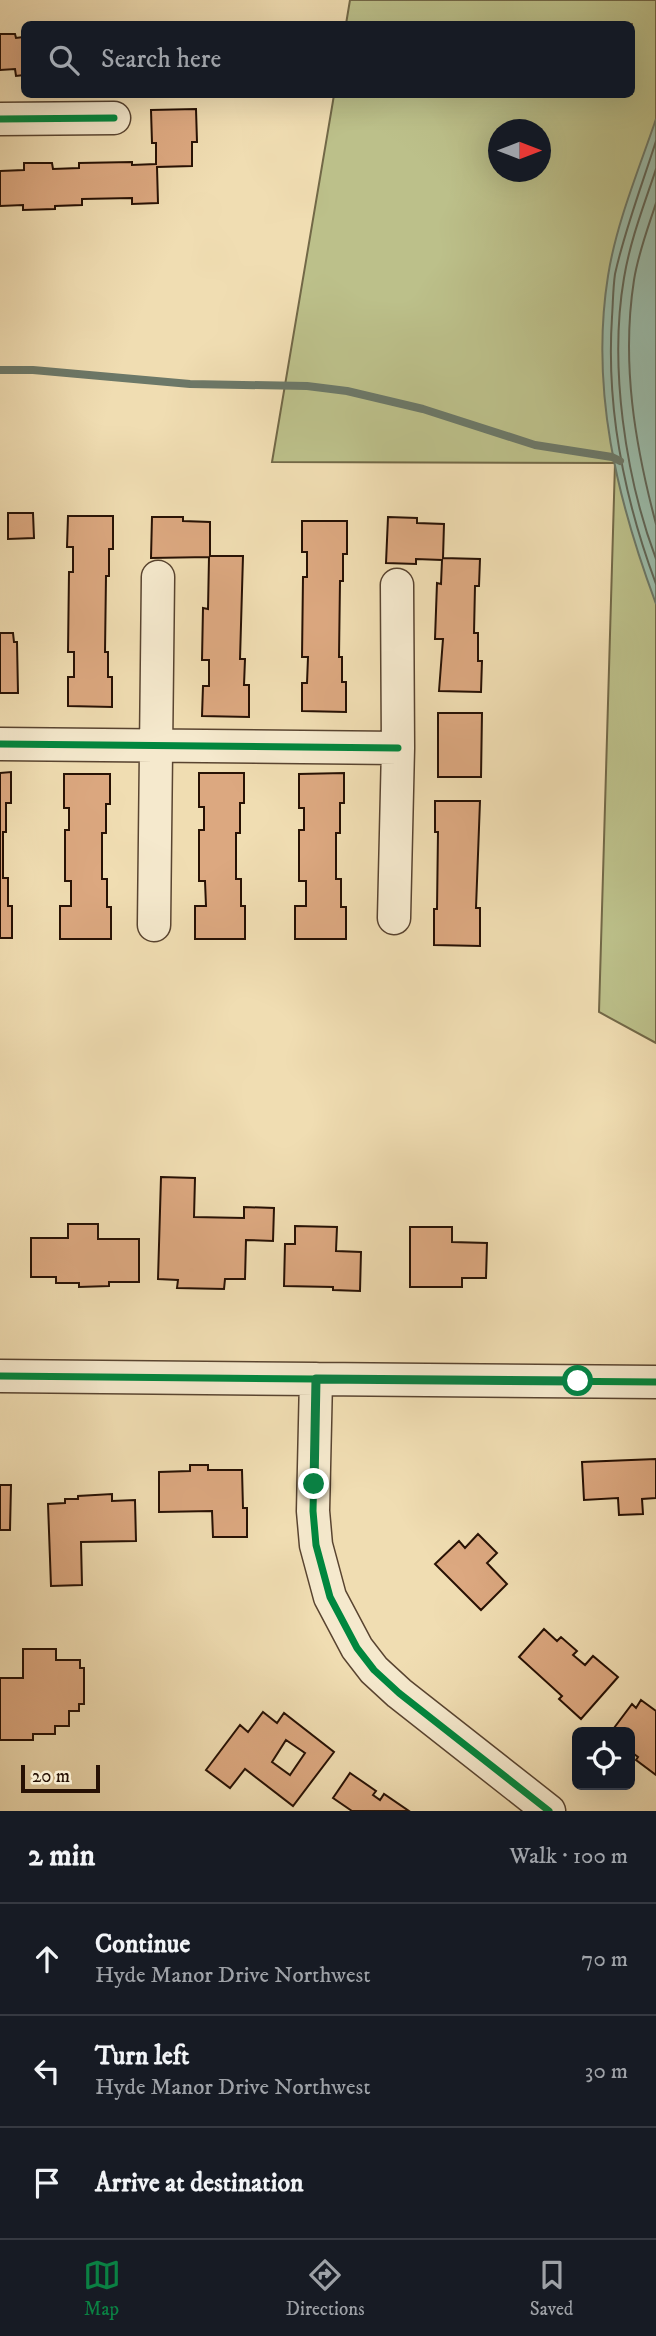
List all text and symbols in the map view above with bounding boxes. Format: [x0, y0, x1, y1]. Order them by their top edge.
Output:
search box [21, 21, 635, 98]
icon: search [45, 41, 83, 79]
text: Search here [101, 43, 221, 76]
north arrow [488, 119, 551, 182]
route start [562, 1365, 593, 1396]
route end [298, 1468, 329, 1499]
map controls [572, 1727, 635, 1790]
button: locate [572, 1727, 635, 1790]
scale bar [21, 1762, 100, 1794]
text: 20 m [32, 1765, 70, 1788]
text: 2 min [28, 1838, 95, 1875]
text: Walk · 100 m [509, 1842, 628, 1871]
text: Continue [95, 1928, 190, 1961]
icon: ahead [28, 1940, 66, 1978]
text: 70 m [581, 1945, 628, 1974]
text: Hyde Manor Drive Northwest [95, 1961, 371, 1990]
text: Turn left [95, 2040, 189, 2073]
icon: left [28, 2052, 66, 2090]
text: 30 m [585, 2057, 628, 2086]
text: Hyde Manor Drive Northwest [95, 2073, 371, 2102]
icon: arrive [28, 2164, 66, 2202]
text: Arrive at destination [95, 2167, 304, 2200]
tab: Map [83, 2256, 121, 2321]
tab: Directions [286, 2256, 365, 2321]
tab: Saved [530, 2256, 573, 2321]

